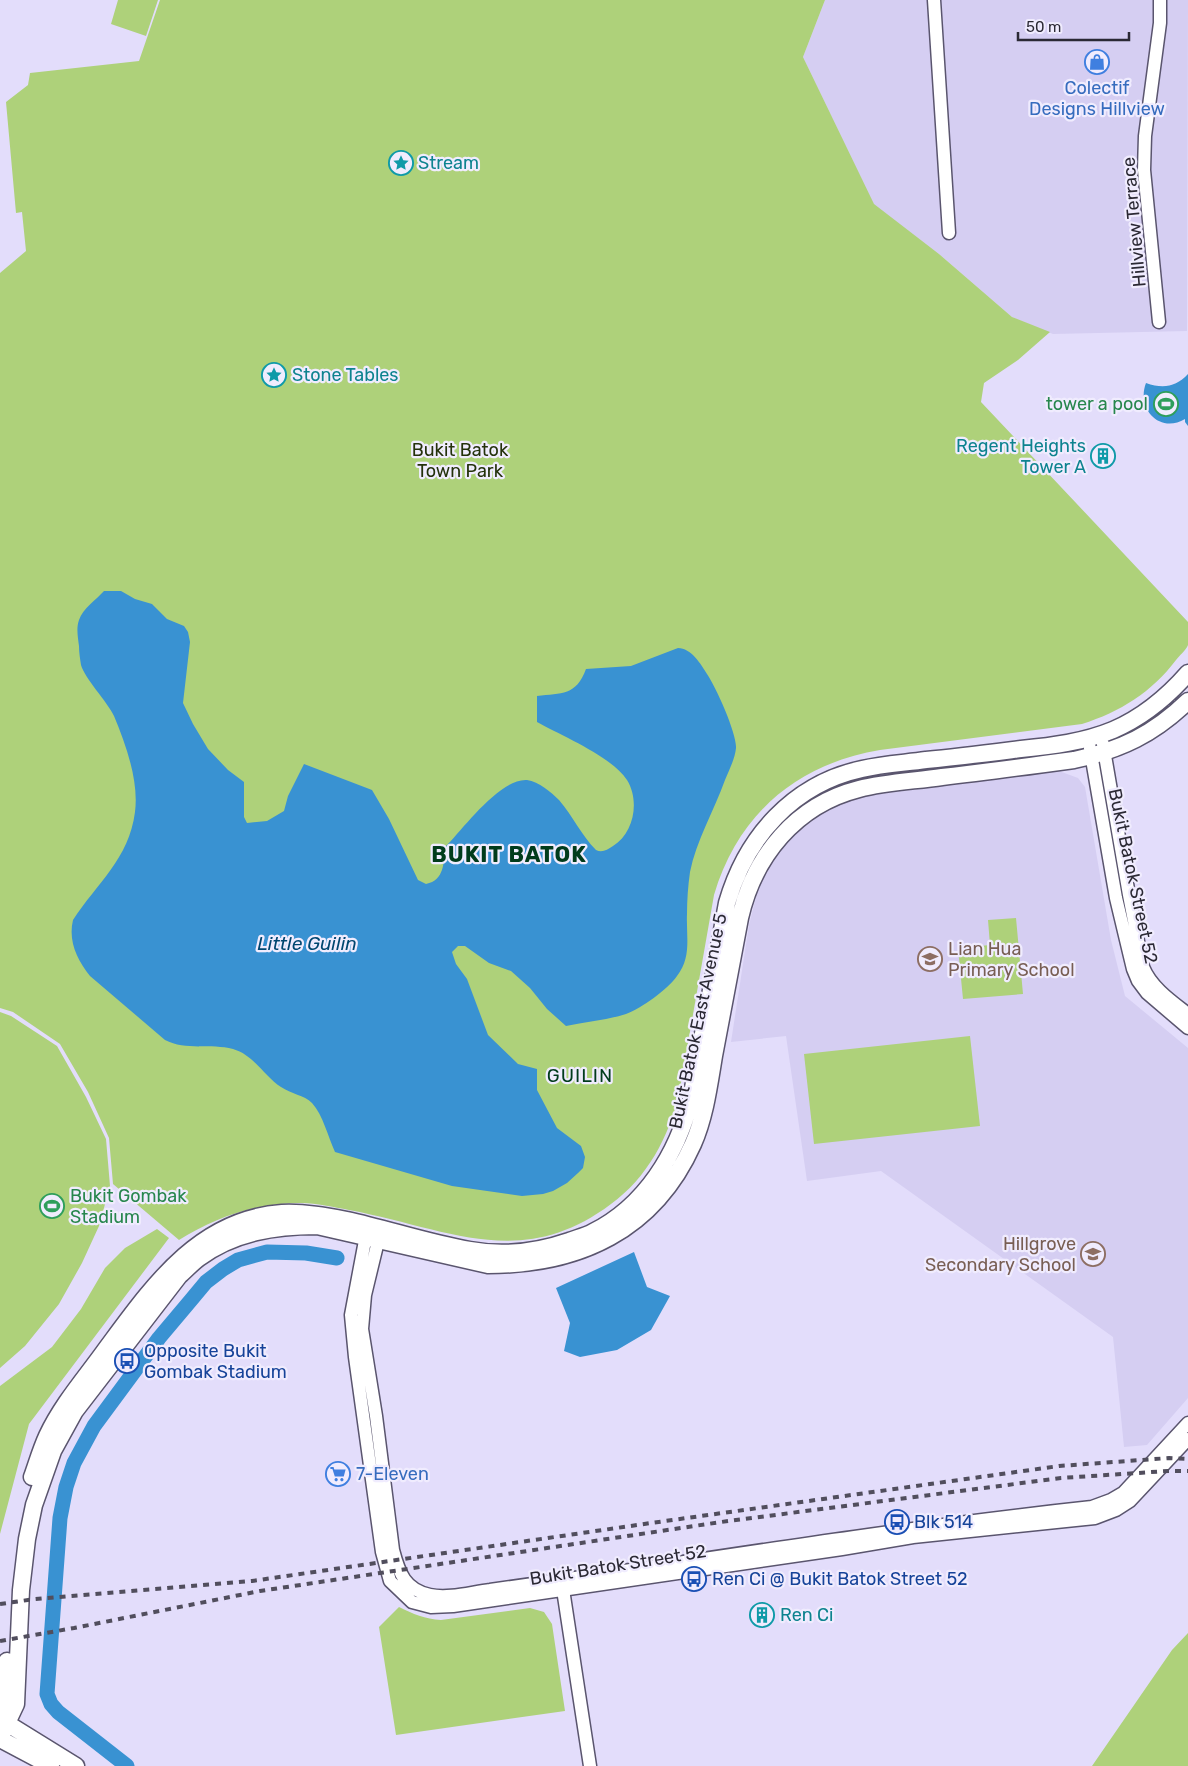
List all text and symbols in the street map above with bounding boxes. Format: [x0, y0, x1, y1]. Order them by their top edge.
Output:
scale bar [1018, 10, 1129, 42]
text: 50 m [1026, 18, 1061, 36]
shop icon: Colectif Designs Hillview [1084, 49, 1110, 75]
place label: Colectif Designs Hillview [1029, 77, 1165, 120]
place icon: Stream [388, 150, 414, 176]
place label: Stream [418, 152, 479, 174]
street label: Hillview Terrace [1117, 156, 1151, 288]
place icon: Stone Tables [261, 362, 287, 388]
place label: Stone Tables [292, 364, 399, 386]
sports icon: tower a pool [1153, 391, 1179, 417]
place label: tower a pool [1046, 393, 1148, 415]
place label: Regent Heights Tower A [956, 435, 1086, 478]
park label: Bukit Batok Town Park [412, 439, 509, 482]
building icon: Regent Heights Tower A [1090, 443, 1116, 469]
street label: Bukit Batok Street 52 [1104, 786, 1162, 966]
district label: BUKIT BATOK [431, 841, 587, 868]
street label: Bukit Batok East Avenue 5 [664, 911, 732, 1131]
water label: Little Guilin [257, 932, 357, 955]
place label: Lian Hua Primary School [948, 938, 1075, 981]
school or university icon: Lian Hua Primary School [917, 946, 943, 972]
district label: GUILIN [547, 1064, 613, 1087]
place label: Bukit Gombak Stadium [70, 1185, 187, 1228]
sports icon: Bukit Gombak Stadium [39, 1193, 65, 1219]
place label: Hillgrove Secondary School [925, 1233, 1076, 1276]
school or university icon: Hillgrove Secondary School [1080, 1241, 1106, 1267]
place label: Opposite Bukit Gombak Stadium [144, 1340, 287, 1383]
bus stop icon: Opposite Bukit Gombak Stadium [114, 1348, 140, 1374]
supermarket icon: 7-Eleven [325, 1461, 351, 1487]
place label: 7-Eleven [356, 1463, 429, 1485]
bus stop icon: Blk 514 [884, 1509, 910, 1535]
place label: Blk 514 [914, 1511, 973, 1533]
street label: Bukit Batok Street 52 [528, 1540, 708, 1590]
bus stop icon: Ren Ci @ Bukit Batok Street 52 [681, 1566, 707, 1592]
place label: Ren Ci @ Bukit Batok Street 52 [712, 1568, 968, 1590]
building icon: Ren Ci [749, 1602, 775, 1628]
place label: Ren Ci [780, 1604, 833, 1626]

